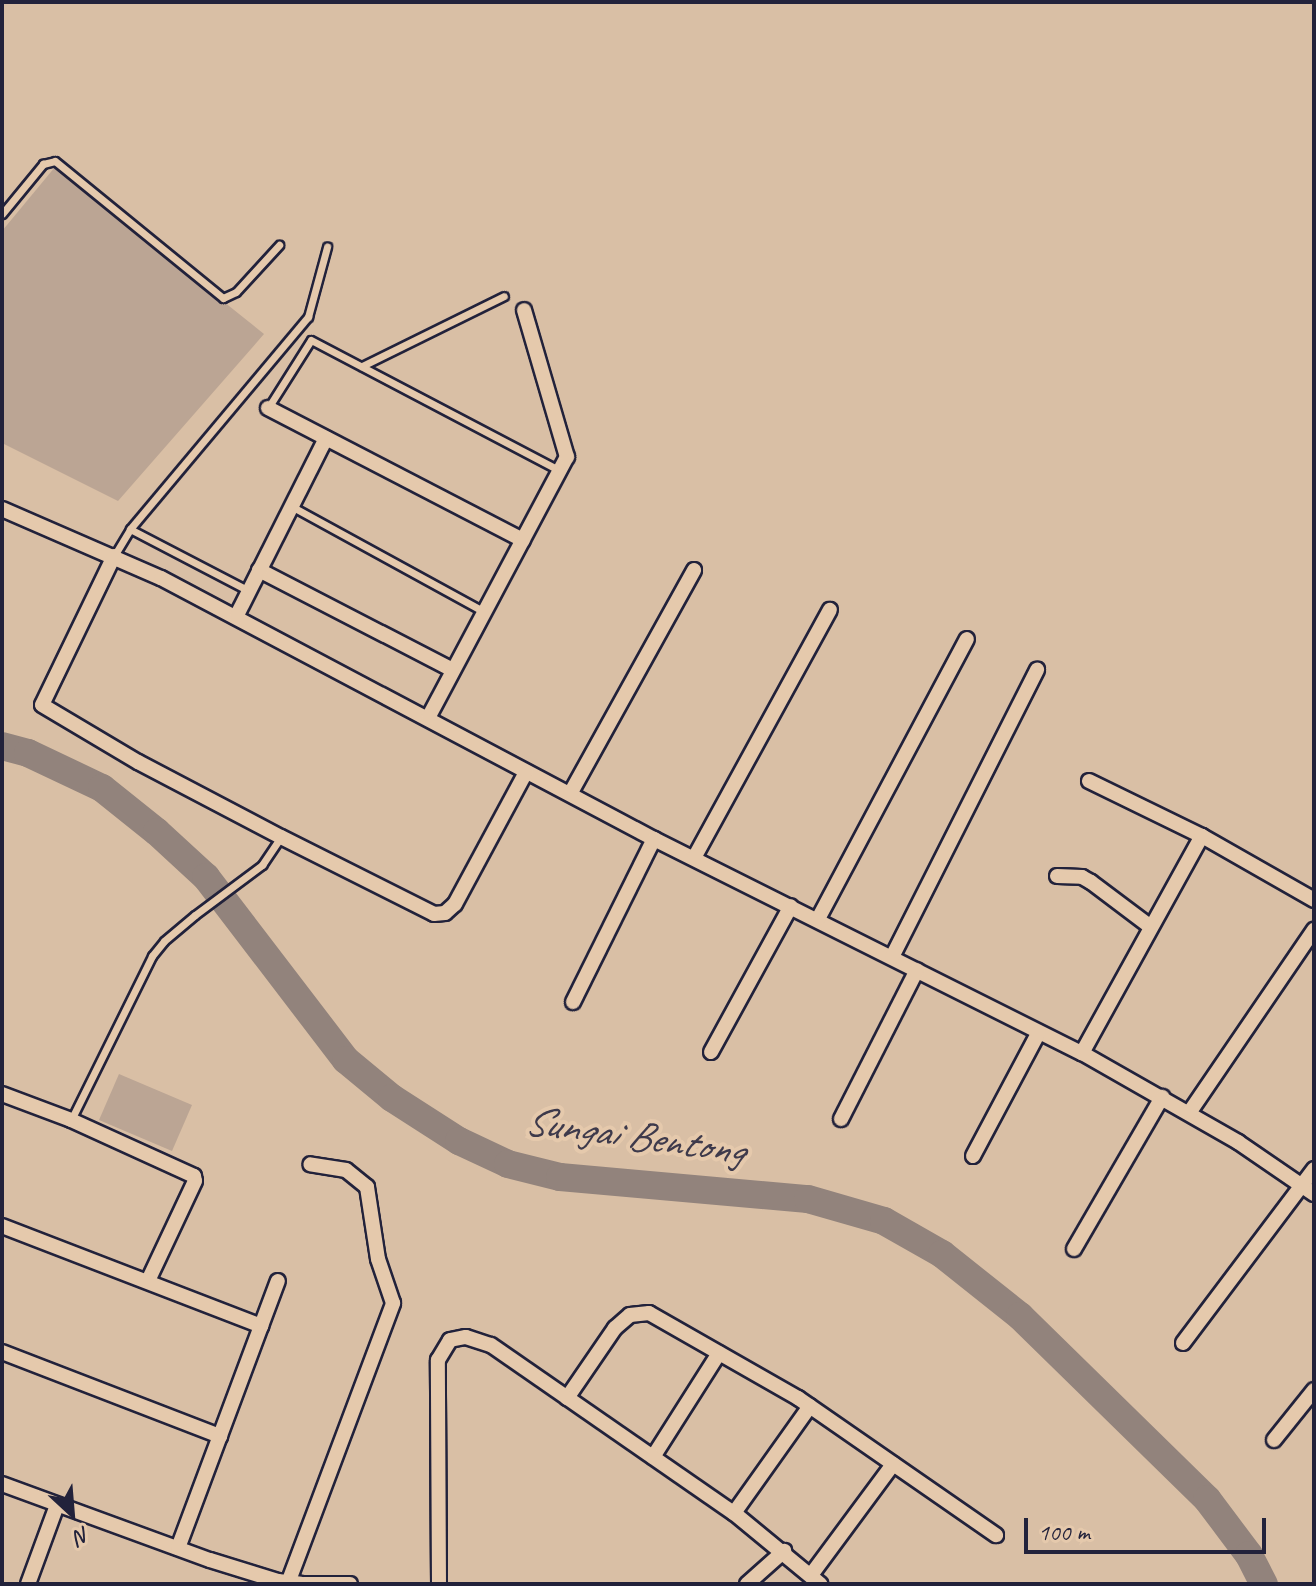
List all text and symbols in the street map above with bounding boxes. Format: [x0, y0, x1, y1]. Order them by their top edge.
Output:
water label: Sungai Bentong [521, 1096, 747, 1176]
north arrow [32, 1474, 112, 1554]
scale bar [1028, 1502, 1270, 1552]
text: 100 m [1038, 1517, 1090, 1547]
text: N [70, 1520, 95, 1551]

